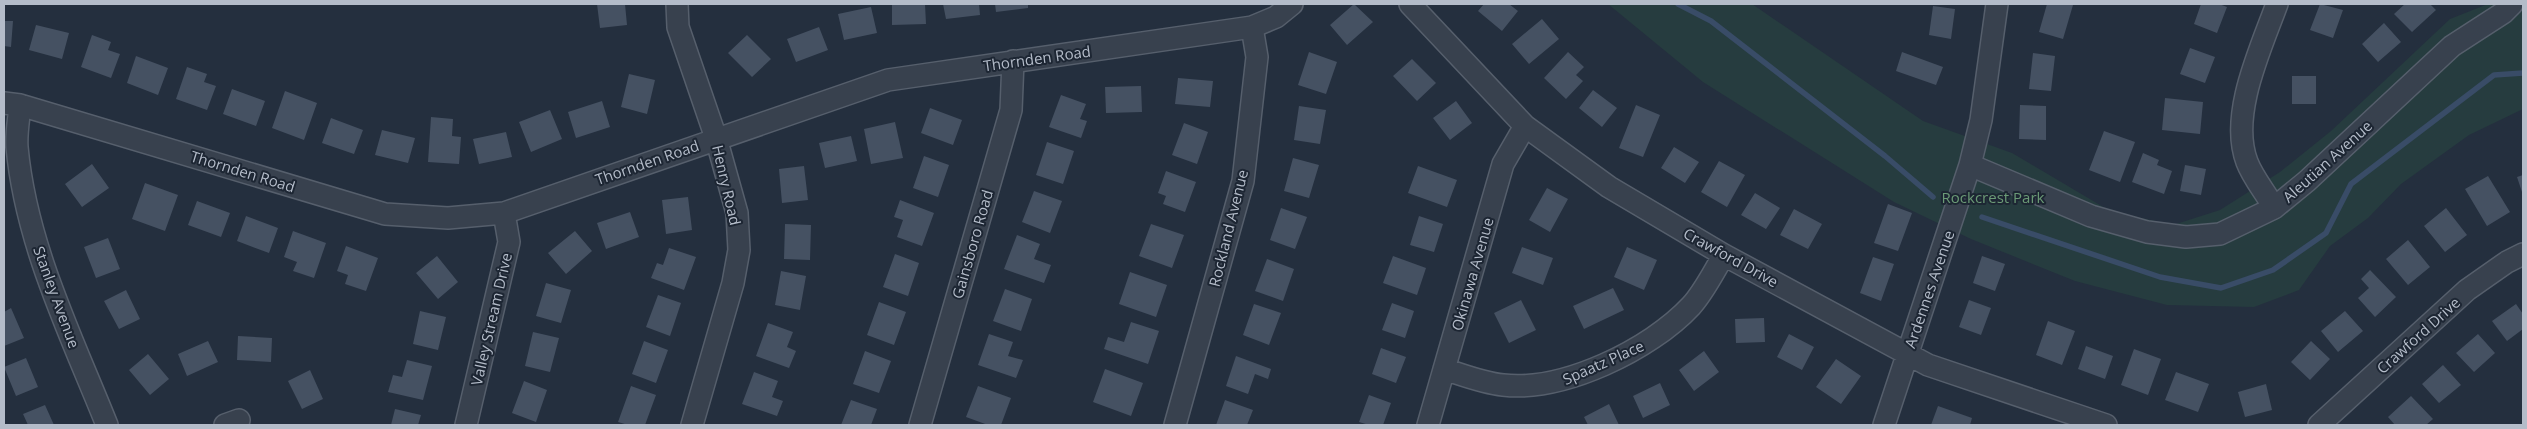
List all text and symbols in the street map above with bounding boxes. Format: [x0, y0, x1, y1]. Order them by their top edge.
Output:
street label: Thornden Road [982, 41, 1092, 75]
street label: Aleutian Avenue [2278, 116, 2376, 206]
street label: Thornden Road [593, 135, 701, 189]
street label: Henry Road [708, 143, 746, 227]
street label: Thornden Road [188, 146, 298, 196]
street label: Rockland Avenue [1204, 167, 1252, 289]
street label: Gainsboro Road [947, 187, 997, 301]
park label: Rockcrest Park [1942, 187, 2045, 207]
street label: Okinawa Avenue [1446, 215, 1498, 333]
street label: Crawford Drive [1680, 223, 1782, 291]
street label: Ardennes Avenue [1899, 227, 1959, 351]
street label: Stanley Avenue [29, 243, 85, 351]
street label: Valley Stream Drive [466, 251, 516, 387]
street label: Crawford Drive [2372, 292, 2464, 378]
street label: Spaatz Place [1559, 335, 1647, 389]

